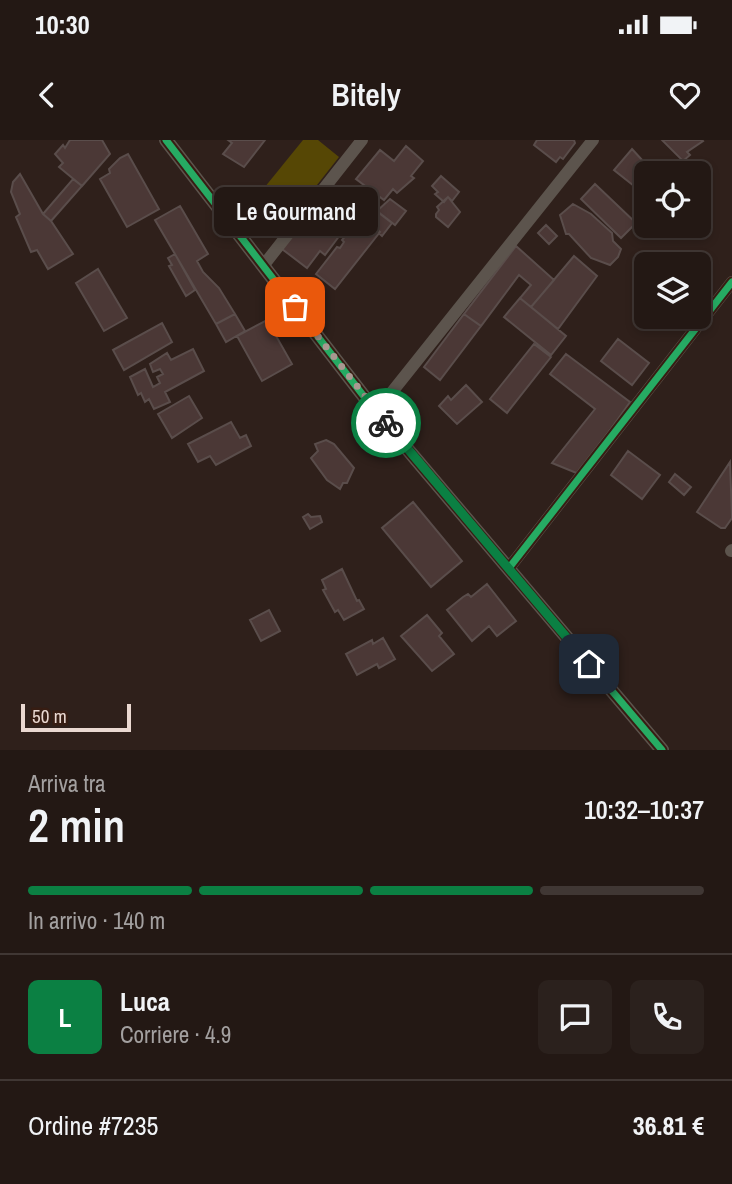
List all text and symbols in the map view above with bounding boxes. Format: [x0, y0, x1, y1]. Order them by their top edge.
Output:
text: 10:30 [35, 7, 90, 42]
text: Bitely [331, 73, 401, 116]
icon: back [28, 76, 66, 114]
icon: heart [666, 76, 704, 114]
map controls [634, 161, 711, 329]
button: locate [634, 161, 711, 238]
callout: Le Gourmand [213, 188, 377, 237]
text: Le Gourmand [236, 196, 356, 227]
button: layers [634, 252, 711, 329]
pin [265, 277, 325, 337]
icon: bag [276, 288, 314, 326]
courier [351, 388, 421, 458]
icon: bike [367, 404, 405, 442]
pin [559, 634, 619, 694]
icon: home [570, 645, 608, 683]
scale bar [21, 701, 131, 733]
text: 50 m [32, 703, 67, 729]
text: Arriva tra [28, 768, 106, 799]
text: 10:32–10:37 [584, 792, 704, 827]
text: 2 min [28, 794, 125, 856]
text: In arrivo · 140 m [28, 905, 165, 936]
button: chat [538, 980, 612, 1054]
button: phone [630, 980, 704, 1054]
text: Luca [120, 984, 170, 1019]
text: L [58, 1000, 72, 1035]
text: Corriere · 4.9 [120, 1019, 231, 1050]
text: Ordine #7235 [28, 1108, 158, 1143]
text: 36.81 € [633, 1108, 704, 1143]

